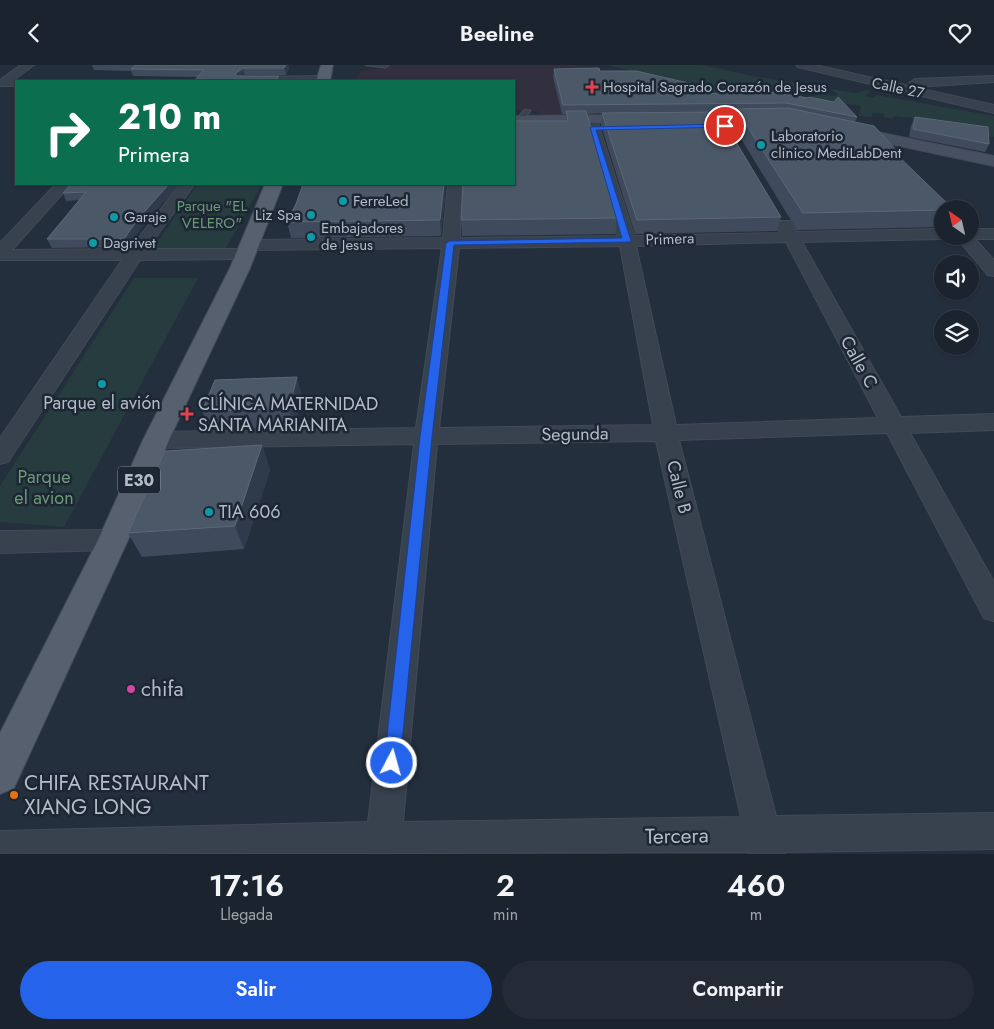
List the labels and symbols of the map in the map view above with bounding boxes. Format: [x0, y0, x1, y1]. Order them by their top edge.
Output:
street label: Calle 27 [870, 72, 926, 104]
place label: Hospital Sagrado Corazón de Jesus [603, 76, 827, 98]
marker: Hospital Sagrado Corazón de Jesus [585, 80, 599, 94]
pin [704, 105, 746, 147]
place label: Laboratorio clinico MediLabDent [771, 125, 902, 164]
marker: Laboratorio clinico MediLabDent [755, 139, 767, 151]
place label: FerreLed [353, 190, 409, 212]
park label: Parque "EL VELERO" [177, 195, 248, 234]
marker: FerreLed [337, 195, 349, 207]
north arrow [934, 200, 979, 245]
place label: Liz Spa [255, 204, 301, 226]
place label: Garaje [124, 206, 167, 228]
marker: Liz Spa [305, 209, 317, 221]
marker: Garaje [108, 211, 120, 223]
place label: Embajadores de Jesus [321, 217, 403, 256]
street label: Primera [645, 227, 695, 251]
marker: Embajadores de Jesus [305, 231, 317, 243]
place label: Dagrivet [103, 232, 156, 254]
marker: Dagrivet [87, 237, 99, 249]
street label: Calle C [834, 331, 884, 393]
marker: Parque el avión [96, 378, 108, 390]
place label: Parque el avión [43, 390, 161, 416]
place label: CLÍNICA MATERNIDAD SANTA MARIANITA [198, 391, 378, 438]
marker: CLÍNICA MATERNIDAD SANTA MARIANITA [180, 407, 194, 421]
street label: Segunda [541, 420, 609, 448]
street label: Calle B [660, 458, 698, 516]
park label: Parque el avion [14, 464, 74, 511]
road number: E30 [118, 467, 160, 493]
place label: TIA 606 [219, 499, 281, 525]
marker: TIA 606 [203, 506, 215, 518]
place label: chifa [141, 674, 184, 704]
marker: chifa [125, 683, 137, 695]
position arrow [365, 736, 417, 788]
place label: CHIFA RESTAURANT XIANG LONG [24, 768, 209, 822]
marker: CHIFA RESTAURANT XIANG LONG [8, 789, 20, 801]
street label: Tercera [645, 820, 709, 852]

